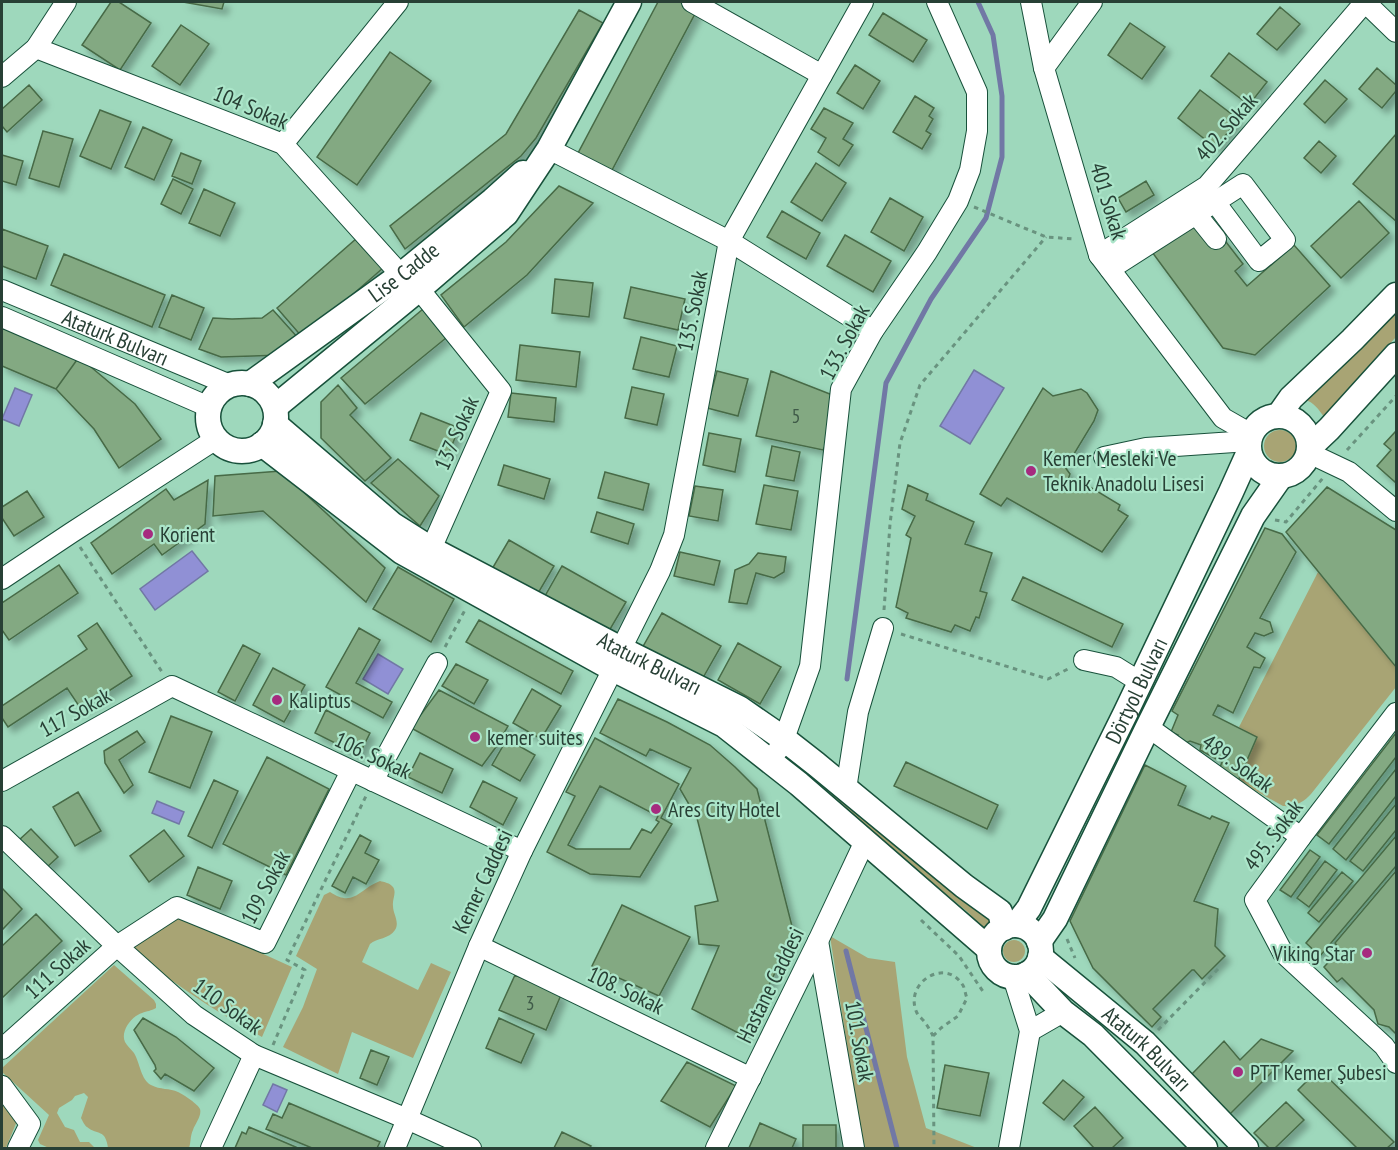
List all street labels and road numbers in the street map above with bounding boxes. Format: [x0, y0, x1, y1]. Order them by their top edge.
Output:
street label: 104 Sokak [209, 79, 293, 136]
street label: 402. Sokak [1189, 87, 1264, 167]
street label: 401 Sokak [1084, 159, 1134, 243]
street label: Lise Cadde [363, 236, 445, 308]
street label: 135. Sokak [670, 268, 714, 354]
street label: 133. Sokak [812, 299, 876, 385]
street label: Ataturk Bulvarı [58, 303, 173, 372]
street label: 137 Sokak [427, 391, 485, 474]
street label: Ataturk Bulvarı [593, 625, 706, 701]
street label: Dörtyol Bulvarı [1099, 633, 1174, 748]
street label: 117 Sokak [34, 681, 116, 743]
street label: 106. Sokak [330, 725, 416, 785]
street label: 489. Sokak [1197, 728, 1280, 799]
street label: 495. Sokak [1237, 794, 1309, 876]
street label: Kemer Caddesi [446, 824, 518, 938]
street label: 109 Sokak [234, 845, 296, 929]
street label: Hastane Caddesi [730, 923, 810, 1047]
street label: 111 Sokak [18, 931, 96, 1005]
street label: 108. Sokak [583, 960, 669, 1021]
street label: 110 Sokak [188, 971, 269, 1041]
street label: 101. Sokak [839, 998, 881, 1084]
street label: Ataturk Bulvarı [1097, 1000, 1198, 1097]

